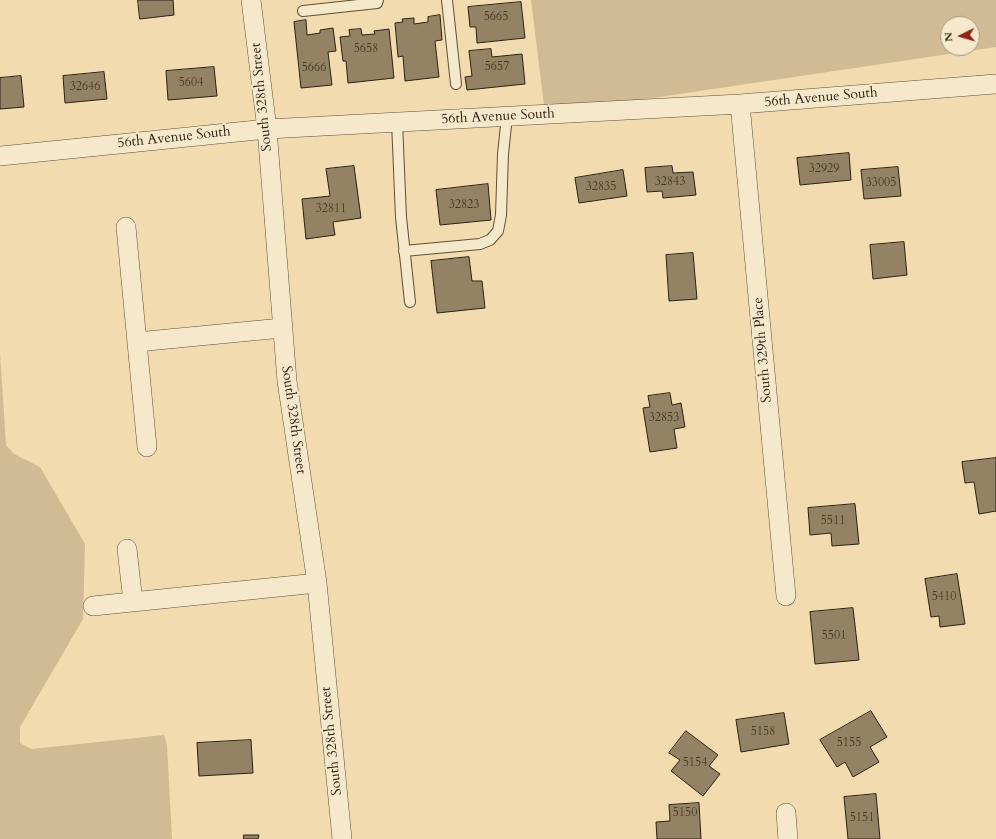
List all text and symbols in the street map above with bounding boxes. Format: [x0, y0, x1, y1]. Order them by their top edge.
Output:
house number: 5665 [484, 10, 508, 24]
north arrow [940, 16, 980, 56]
text: N [941, 32, 956, 42]
street label: South 328th Street [248, 42, 276, 152]
house number: 5658 [354, 42, 378, 56]
house number: 5657 [485, 60, 509, 74]
house number: 5666 [302, 61, 326, 75]
house number: 5604 [179, 76, 203, 90]
house number: 32646 [70, 80, 100, 94]
street label: 56th Avenue South [764, 85, 878, 111]
street label: 56th Avenue South [441, 106, 555, 128]
street label: 56th Avenue South [117, 124, 231, 152]
house number: 32929 [809, 162, 839, 176]
house number: 32843 [655, 175, 685, 189]
house number: 33005 [866, 176, 896, 190]
house number: 32835 [586, 180, 616, 194]
house number: 32823 [449, 198, 479, 212]
house number: 32811 [316, 202, 346, 216]
street label: South 329th Place [750, 296, 776, 404]
street label: South 328th Street [277, 365, 309, 475]
house number: 32853 [649, 411, 679, 425]
house number: 5511 [821, 514, 845, 528]
house number: 5410 [932, 590, 956, 604]
house number: 5501 [822, 629, 846, 643]
street label: South 328th Street [318, 686, 346, 796]
house number: 5158 [751, 725, 775, 739]
house number: 5155 [837, 736, 861, 750]
house number: 5154 [683, 756, 707, 770]
house number: 5150 [673, 806, 697, 820]
house number: 5151 [850, 811, 874, 825]

